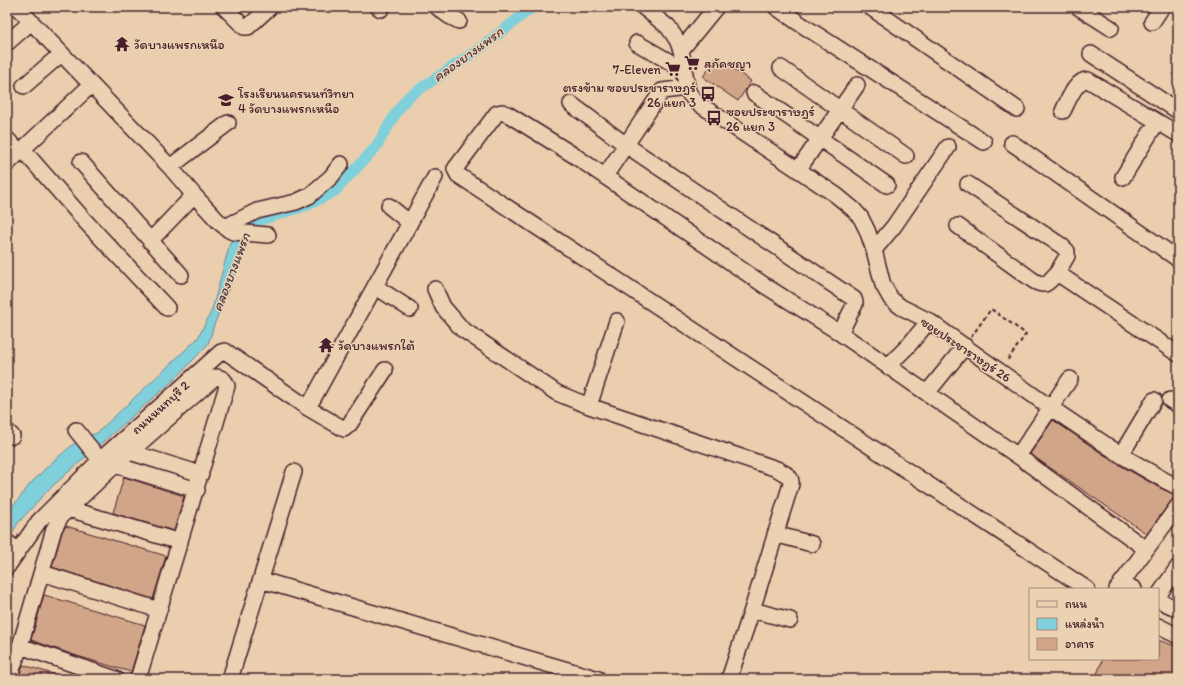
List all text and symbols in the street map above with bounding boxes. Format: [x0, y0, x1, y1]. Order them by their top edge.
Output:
water label: คลองบางแพรก [430, 23, 507, 86]
temple icon: วัดบางแพรกเหนือ [113, 35, 131, 53]
place label: วัดบางแพรกเหนือ [134, 37, 225, 52]
supermarket icon: สุภัคชญา [683, 54, 701, 72]
place label: สุภัคชญา [704, 56, 751, 73]
supermarket icon: 7-Eleven [664, 60, 682, 78]
place label: 7-Eleven [613, 62, 662, 77]
place label: ตรงข้าม ซอยประชาราษฎร์ 26 แยก 3 [563, 80, 696, 110]
bus stop icon: ตรงข้าม ซอยประชาราษฎร์ 26 แยก 3 [699, 85, 717, 103]
place label: โรงเรียนนครนนท์วิทยา 4 วัดบางแพรกเหนือ [237, 86, 354, 116]
school or university icon: โรงเรียนนครนนท์วิทยา 4 วัดบางแพรกเหนือ [217, 91, 235, 109]
place label: ซอยประชาราษฎร์ 26 แยก 3 [726, 104, 815, 134]
bus stop icon: ซอยประชาราษฎร์ 26 แยก 3 [705, 109, 723, 127]
water label: คลองบางแพรก [209, 230, 254, 314]
street label: ซอยประชาราษฎร์ 26 [918, 314, 1014, 385]
temple icon: วัดบางแพรกใต้ [317, 336, 335, 354]
place label: วัดบางแพรกใต้ [338, 338, 415, 353]
street label: ถนนนนทบุรี 2 [128, 378, 194, 439]
legend [1029, 588, 1159, 660]
text: ถนน [1065, 597, 1087, 611]
text: แหล่งน้ำ [1065, 617, 1104, 631]
text: อาคาร [1065, 637, 1095, 651]

